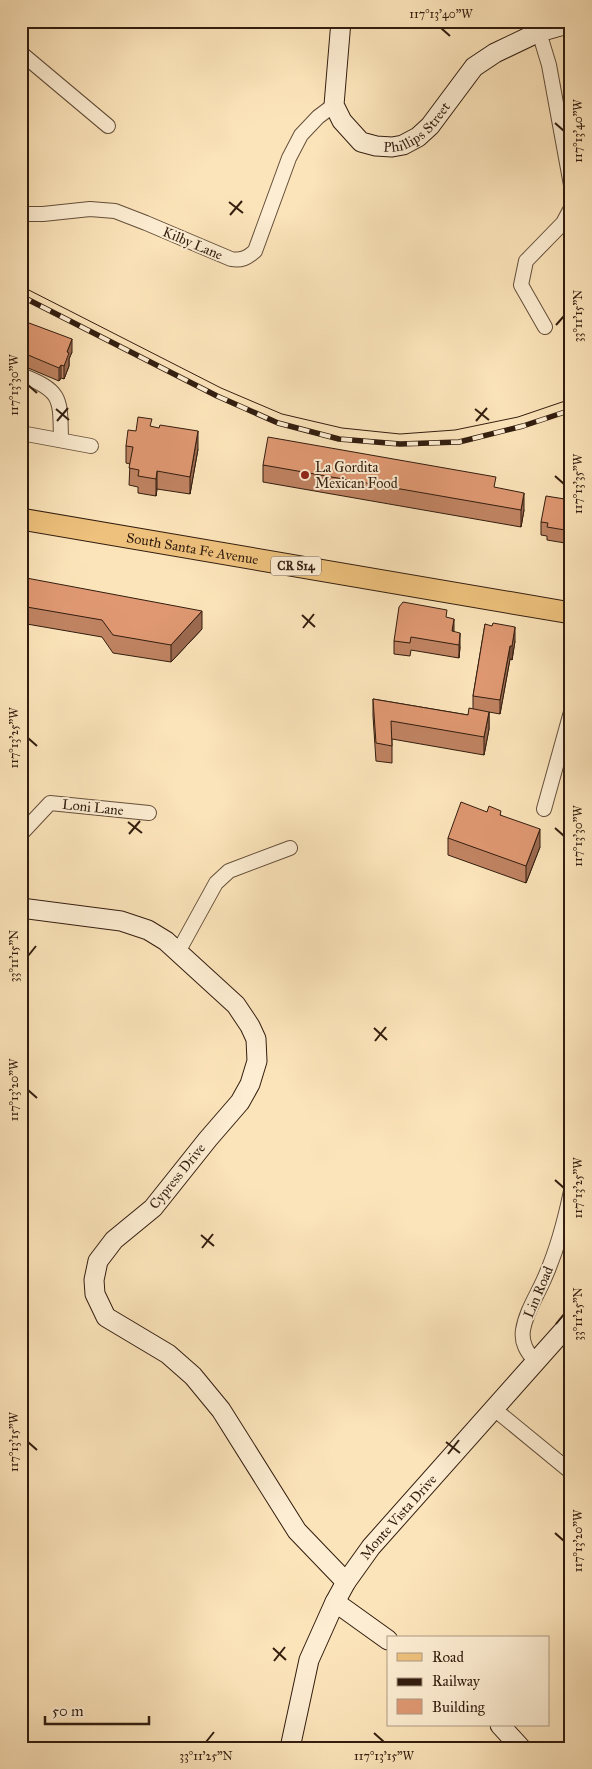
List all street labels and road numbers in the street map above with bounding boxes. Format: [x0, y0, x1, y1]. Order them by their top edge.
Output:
street label: Phillips Street [383, 99, 454, 156]
street label: Kilby Lane [160, 223, 225, 264]
street label: South Santa Fe Avenue [125, 529, 260, 568]
road number: CR S14 [271, 556, 321, 576]
street label: Loni Lane [61, 796, 125, 819]
street label: Cypress Drive [146, 1140, 209, 1213]
street label: Lin Road [520, 1264, 557, 1321]
street label: Monte Vista Drive [357, 1471, 441, 1563]

